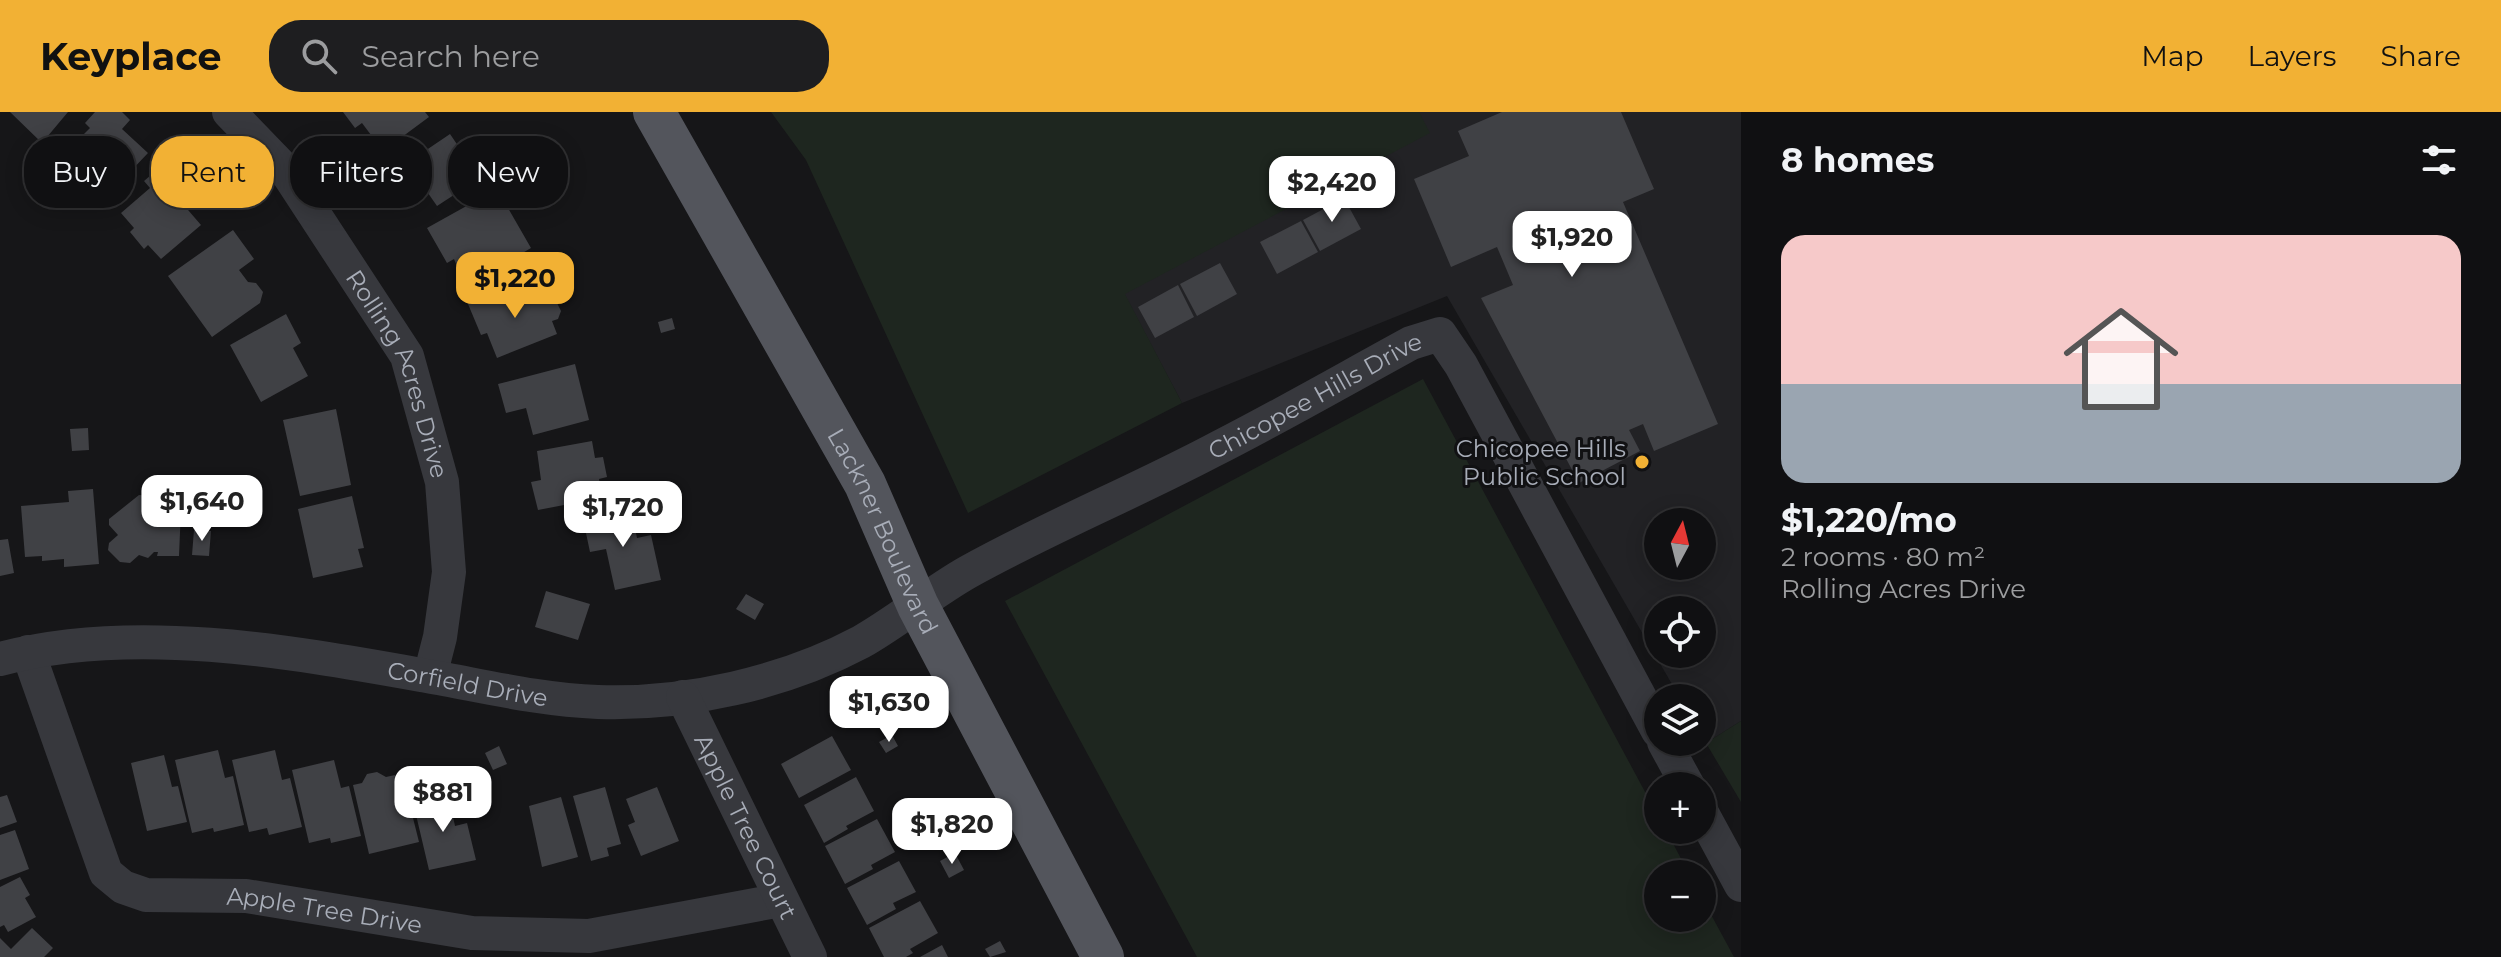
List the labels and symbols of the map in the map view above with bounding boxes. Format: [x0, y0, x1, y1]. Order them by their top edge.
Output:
pin: $2,420 [1267, 156, 1397, 224]
pin: $1,920 [1507, 211, 1637, 279]
pin: $1,220 [450, 252, 580, 320]
street label: Rolling Acres Drive [340, 264, 455, 481]
street label: Chicopee Hills Drive [1203, 326, 1425, 465]
street label: Lackner Boulevard [822, 423, 945, 639]
place label: Chicopee Hills Public School [1456, 434, 1626, 491]
marker: Chicopee Hills Public School [1633, 453, 1651, 471]
pin: $1,640 [137, 475, 267, 543]
pin: $1,720 [558, 481, 688, 549]
north arrow [1644, 508, 1716, 580]
street label: Corfield Drive [385, 655, 550, 712]
pin: $1,630 [824, 676, 954, 744]
street label: Apple Tree Court [689, 729, 804, 924]
pin: $881 [396, 766, 490, 834]
pin: $1,820 [887, 798, 1017, 866]
street label: Apple Tree Drive [226, 881, 424, 939]

